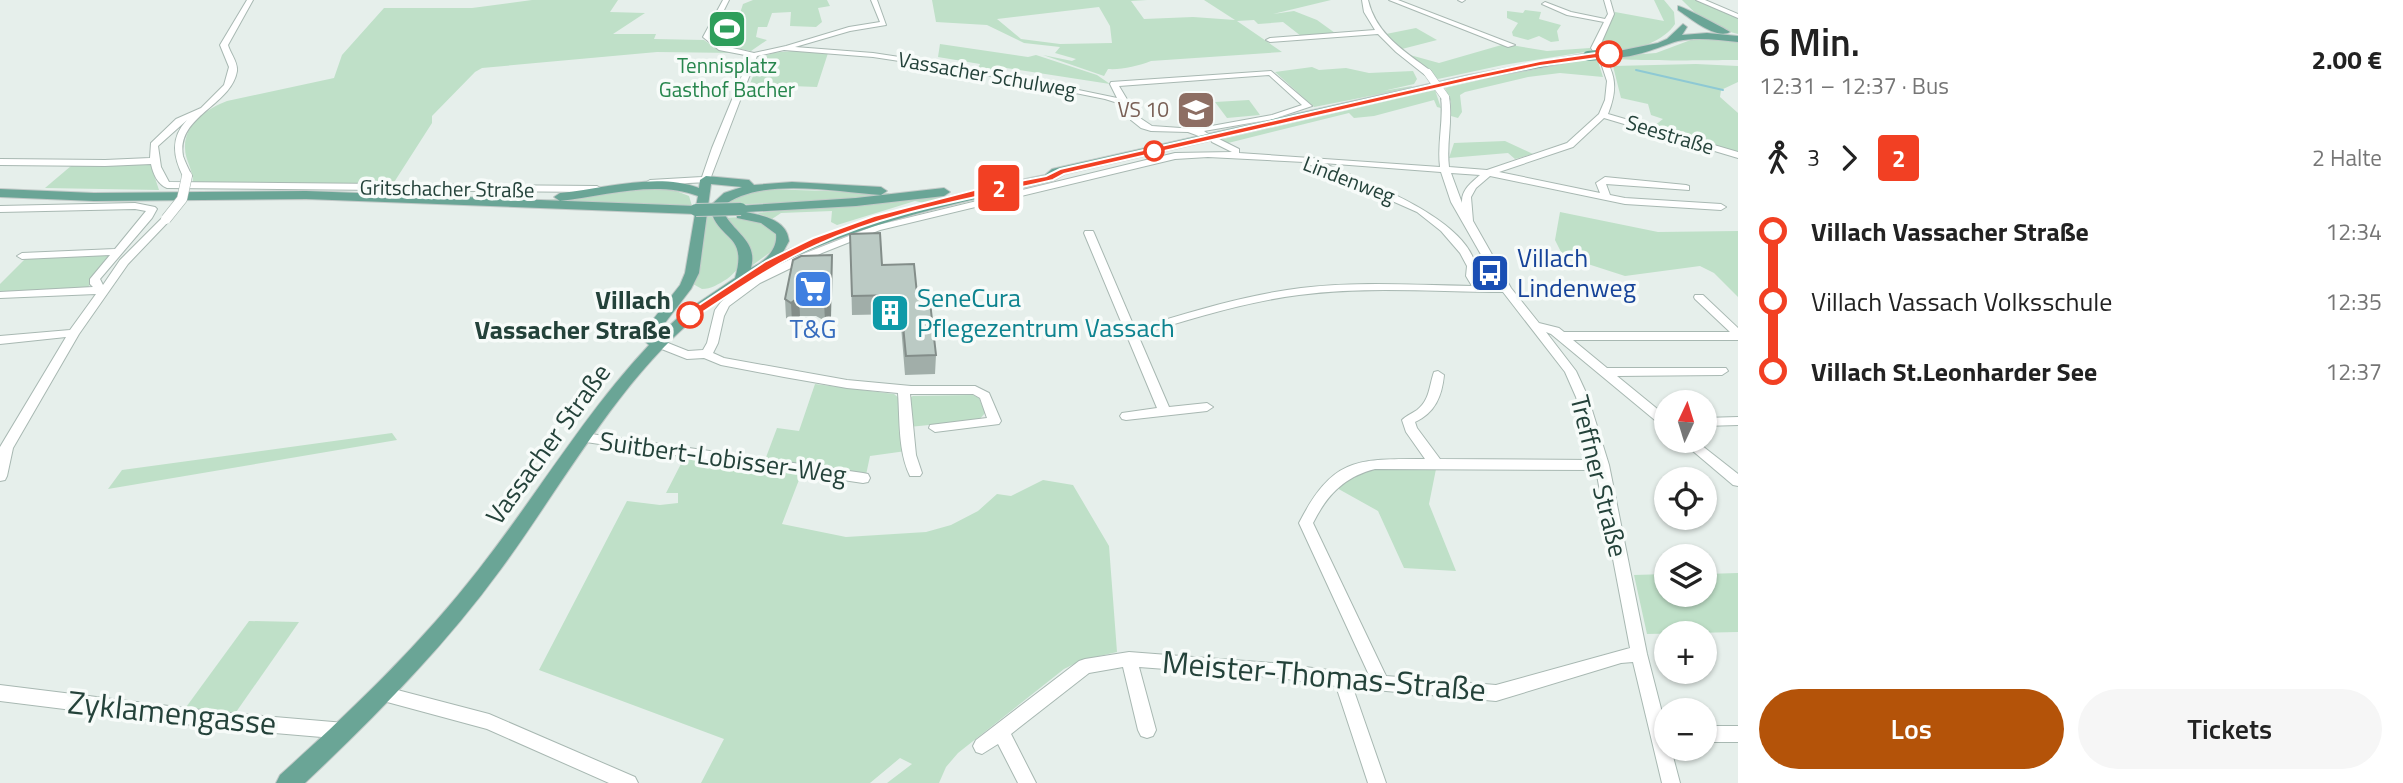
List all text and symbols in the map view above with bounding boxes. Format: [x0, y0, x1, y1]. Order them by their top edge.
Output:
sports icon: Tennisplatz Gasthof Bacher [706, 8, 748, 50]
text: 6 Min. [1759, 13, 1860, 71]
text: 2.00 € [2311, 40, 2382, 79]
unlabelled marker [1596, 41, 1622, 67]
street label: Vassacher Schulweg [896, 43, 1079, 105]
place label: Tennisplatz Gasthof Bacher [659, 49, 795, 105]
text: 12:31 – 12:37 · Bus [1759, 68, 1949, 103]
school or university icon: VS 10 [1175, 89, 1217, 131]
place label: VS 10 [1117, 93, 1169, 125]
street label: Seestraße [1622, 106, 1718, 163]
icon: walk [1759, 139, 1797, 177]
icon: forward [1830, 139, 1868, 177]
text: 3 [1807, 140, 1820, 175]
text: 2 [1892, 140, 1905, 176]
text: 2 Halte [2312, 140, 2382, 175]
unlabelled marker [1144, 141, 1164, 161]
street label: Lindenweg [1299, 147, 1400, 211]
line badge: 2 [976, 165, 1022, 211]
street label: Gritschacher Straße [359, 170, 535, 206]
text: 2 [992, 170, 1006, 206]
text: Villach Vassacher Straße [1811, 212, 2089, 251]
text: 12:34 [2325, 214, 2382, 249]
place label: Villach Lindenweg [1517, 238, 1636, 307]
bus stop icon: Villach Lindenweg [1469, 252, 1511, 294]
supermarket icon: T&G [792, 268, 834, 310]
place label: SeneCura Pflegezentrum Vassach [917, 278, 1175, 347]
place label: Villach Vassacher Straße [475, 280, 671, 349]
text: Villach Vassach Volksschule [1811, 282, 2112, 321]
text: 12:35 [2325, 284, 2382, 319]
building icon: SeneCura Pflegezentrum Vassach [869, 292, 911, 334]
marker: Villach Vassacher Straße [677, 302, 703, 328]
place label: T&G [790, 309, 836, 348]
text: Villach St.Leonharder See [1811, 352, 2097, 391]
text: 12:37 [2325, 354, 2382, 389]
street label: Vassacher Straße [476, 355, 619, 532]
north arrow [1654, 390, 1717, 453]
map controls [1654, 390, 1717, 761]
street label: Treffner Straße [1561, 391, 1638, 561]
street label: Suitbert-Lobisser-Weg [597, 421, 849, 494]
button: locate [1654, 467, 1717, 530]
button: layers [1654, 544, 1717, 607]
button: + [1654, 621, 1717, 684]
street label: Meister-Thomas-Straße [1160, 637, 1488, 713]
street label: Zyklamengasse [65, 677, 279, 747]
button: Los [1759, 689, 2064, 769]
button: Tickets [2078, 689, 2382, 769]
button: − [1654, 698, 1717, 761]

